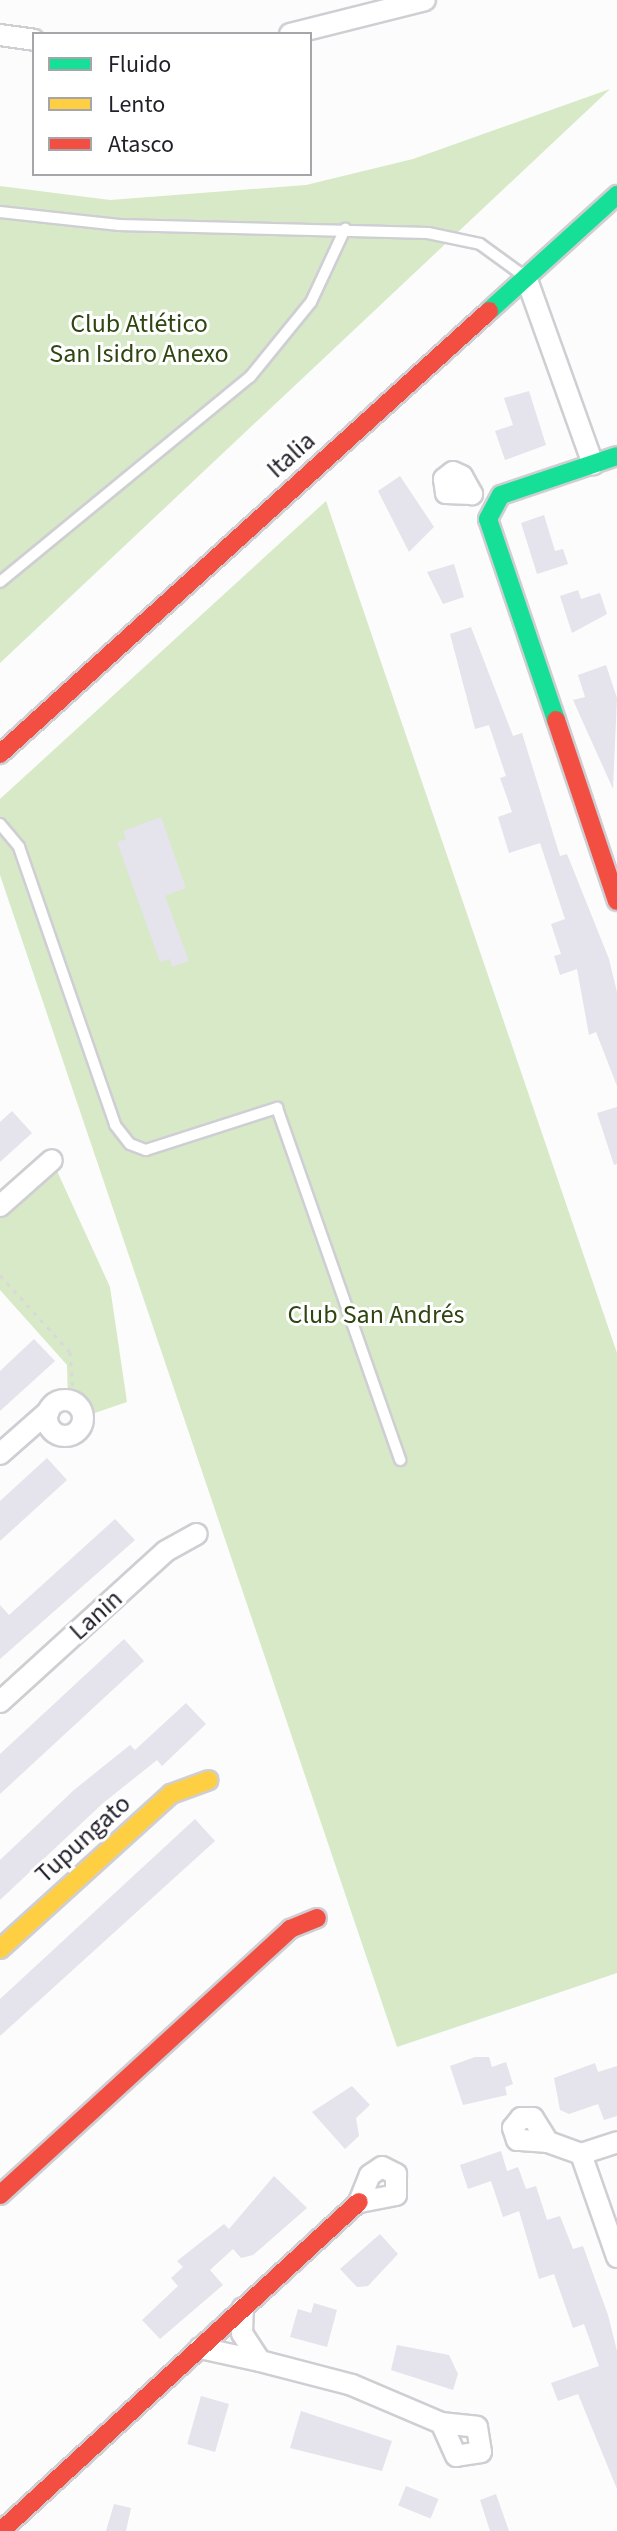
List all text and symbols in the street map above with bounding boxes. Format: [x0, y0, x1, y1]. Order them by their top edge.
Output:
legend [32, 32, 312, 176]
text: Fluido [108, 47, 171, 82]
text: Lento [108, 87, 165, 122]
text: Atasco [108, 127, 174, 162]
park label: Club Atlético San Isidro Anexo [49, 308, 229, 370]
street label: Italia [260, 425, 322, 485]
park label: Club San Andrés [288, 1299, 464, 1331]
street label: Lanin [63, 1583, 129, 1647]
street label: Tupungato [29, 1788, 137, 1890]

